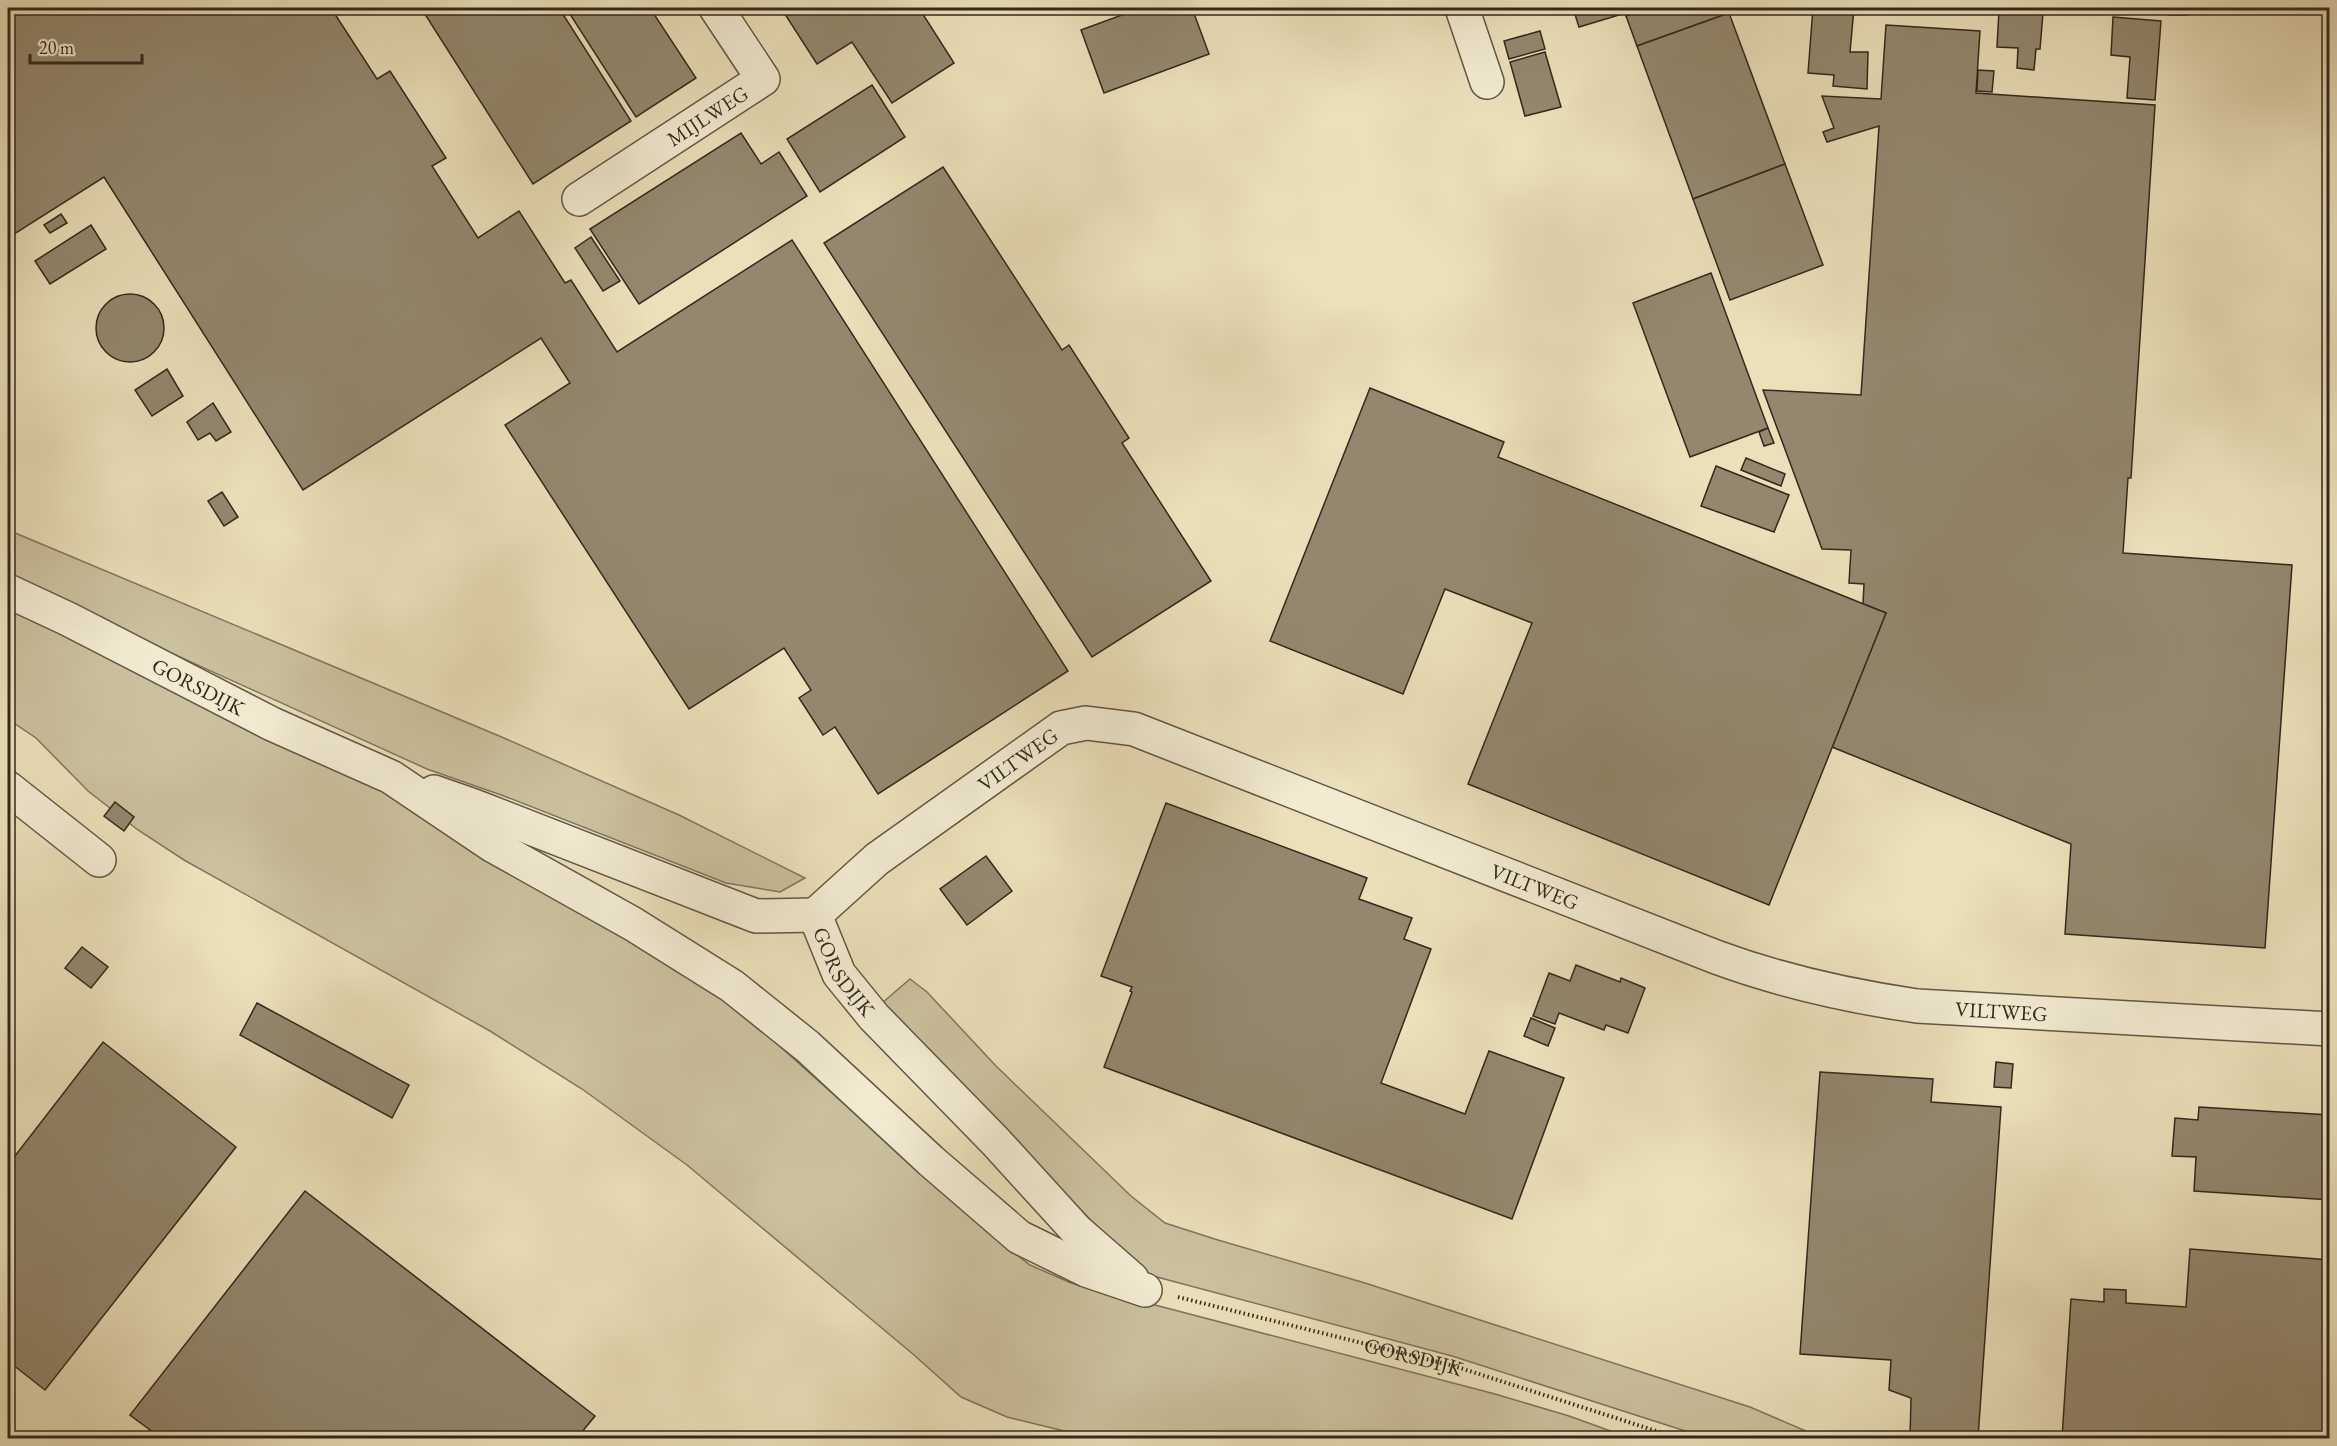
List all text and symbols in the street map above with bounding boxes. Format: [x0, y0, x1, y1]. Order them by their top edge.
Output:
scale bar [30, 27, 142, 65]
text: 20 m [39, 36, 74, 59]
street label: MIJLWEG [661, 79, 753, 152]
street label: GORSDIJK [148, 651, 250, 721]
street label: VILTWEG [972, 721, 1063, 797]
street label: VILTWEG [1487, 857, 1583, 916]
street label: GORSDIJK [808, 923, 882, 1022]
street label: VILTWEG [1954, 995, 2048, 1027]
street label: GORSDIJK [1362, 1331, 1467, 1382]

